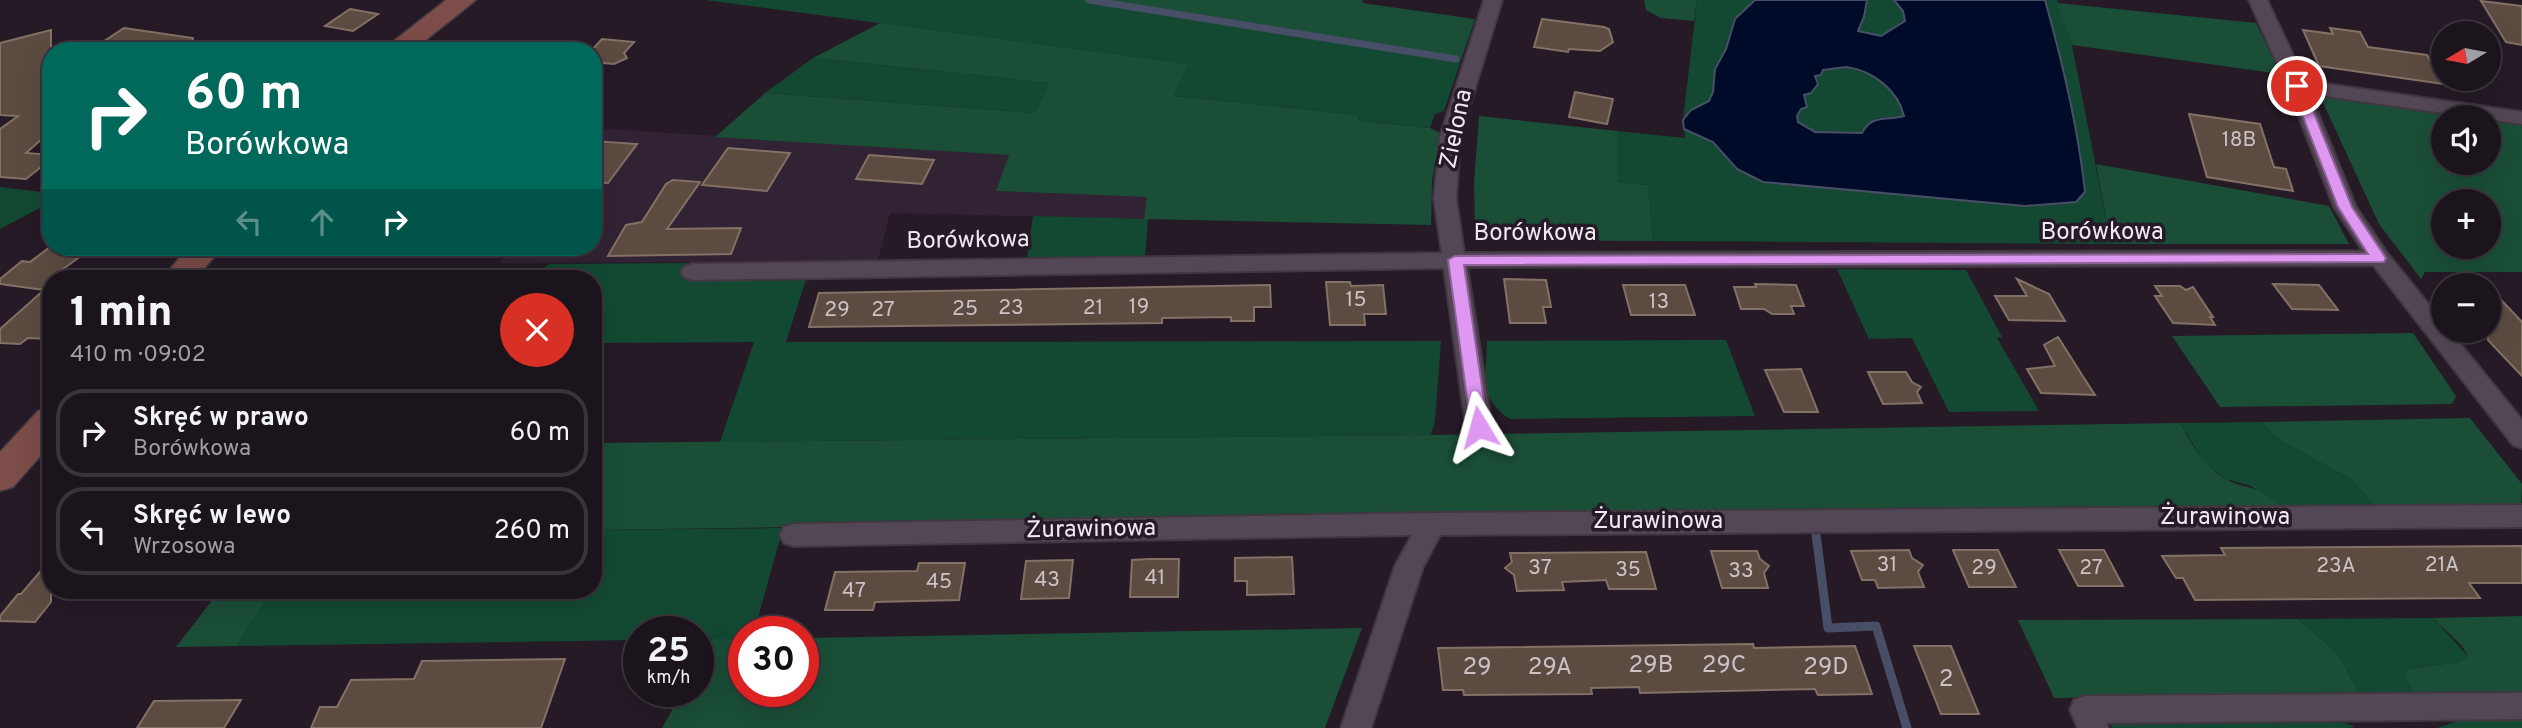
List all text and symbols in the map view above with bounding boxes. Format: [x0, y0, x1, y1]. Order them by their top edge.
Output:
north arrow [2431, 21, 2501, 91]
map controls [2431, 21, 2501, 343]
pin [2267, 56, 2327, 116]
text: 60 m [185, 65, 303, 127]
icon: arrive [2278, 67, 2316, 105]
icon: right [70, 70, 161, 161]
street label: Zielona [1434, 87, 1480, 171]
button: sound [2431, 105, 2501, 175]
text: Borówkowa [185, 126, 349, 166]
house number: 18B [2222, 127, 2256, 154]
button: + [2431, 189, 2501, 259]
icon: left [230, 203, 268, 241]
icon: ahead [303, 203, 341, 241]
icon: right [376, 203, 414, 241]
street label: Borówkowa [2040, 218, 2164, 248]
street label: Borówkowa [1473, 219, 1597, 249]
street label: Borówkowa [906, 225, 1030, 257]
button: − [2431, 273, 2501, 343]
house number: 15 [1346, 287, 1366, 314]
text: 1 min [70, 288, 173, 341]
house number: 13 [1649, 289, 1669, 316]
button: close [500, 293, 574, 367]
house number: 19 [1129, 294, 1149, 321]
house number: 23 [998, 295, 1024, 322]
house number: 21 [1083, 295, 1103, 322]
house number: 25 [952, 296, 978, 323]
house number: 29 [824, 297, 850, 324]
house number: 27 [871, 297, 895, 324]
text: 410 m · 09:02 [70, 341, 206, 370]
position arrow [1442, 390, 1516, 464]
text: Skręć w prawo [133, 402, 309, 435]
icon: right [74, 414, 112, 452]
text: 60 m [510, 417, 570, 450]
text: Borówkowa [133, 435, 251, 464]
text: Skręć w lewo [133, 500, 291, 533]
street label: Żurawinowa [2160, 502, 2290, 533]
street label: Żurawinowa [1593, 506, 1723, 537]
icon: left [74, 512, 112, 550]
street label: Żurawinowa [1026, 513, 1156, 546]
text: 260 m [494, 515, 570, 548]
text: Wrzosowa [133, 533, 235, 562]
house number: 31 [1877, 552, 1897, 579]
house number: 21A [2425, 552, 2459, 579]
house number: 23A [2316, 553, 2356, 580]
house number: 37 [1528, 555, 1552, 582]
house number: 29 [1971, 555, 1997, 582]
house number: 27 [2079, 555, 2103, 582]
house number: 35 [1615, 557, 1641, 584]
house number: 33 [1728, 558, 1754, 585]
house number: 41 [1145, 565, 1165, 592]
house number: 43 [1034, 567, 1060, 594]
house number: 45 [926, 569, 952, 596]
house number: 47 [842, 578, 866, 605]
speed limit sign: 30 [728, 616, 819, 707]
text: 25 [647, 630, 690, 674]
house number: 29B [1629, 651, 1673, 681]
house number: 29C [1702, 651, 1746, 681]
house number: 29 [1462, 653, 1492, 683]
house number: 29A [1528, 653, 1572, 683]
house number: 29D [1803, 653, 1849, 683]
house number: 2 [1939, 665, 1953, 695]
text: km/h [647, 667, 690, 690]

